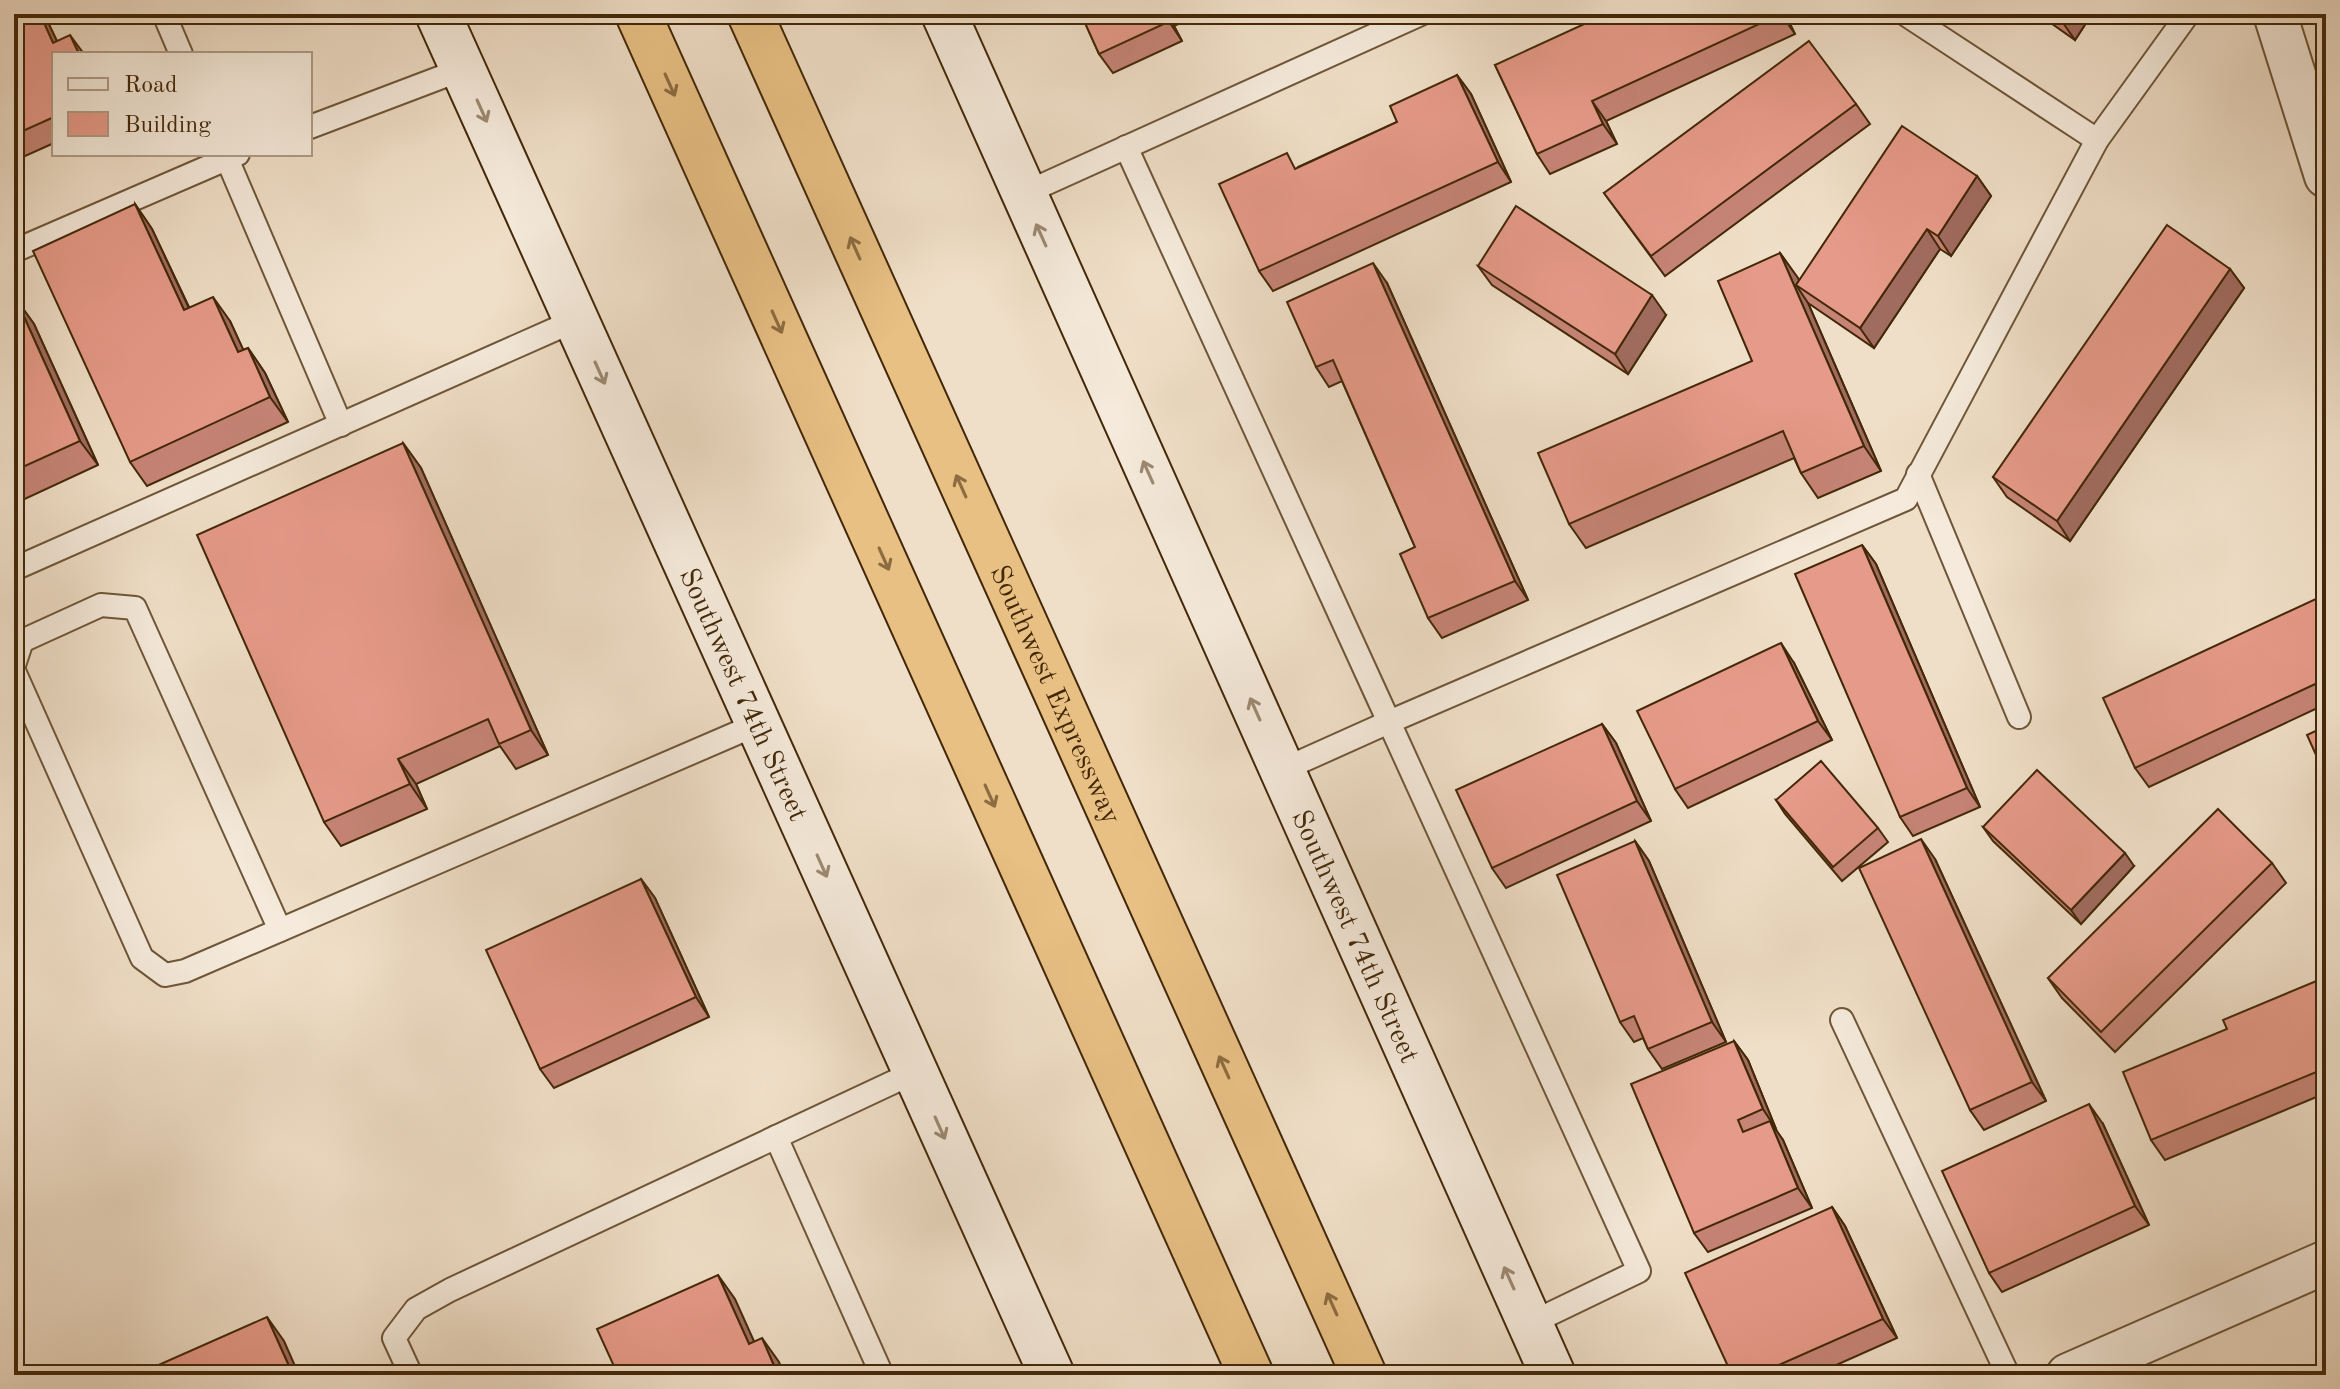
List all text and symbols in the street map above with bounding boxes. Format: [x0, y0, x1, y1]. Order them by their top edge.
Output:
legend [52, 52, 312, 156]
one-way arrow [664, 72, 679, 97]
text: Road [124, 74, 177, 98]
one-way arrow [475, 98, 490, 122]
text: Building [124, 114, 211, 138]
one-way arrow [1033, 223, 1048, 247]
one-way arrow [846, 237, 861, 261]
one-way arrow [770, 310, 785, 334]
one-way arrow [593, 361, 608, 385]
one-way arrow [1140, 460, 1155, 484]
one-way arrow [952, 474, 967, 499]
one-way arrow [877, 547, 892, 571]
street label: Southwest Expressway [984, 562, 1125, 829]
street label: Southwest 74th Street [673, 565, 811, 826]
one-way arrow [1246, 697, 1261, 722]
one-way arrow [984, 784, 999, 808]
street label: Southwest 74th Street [1285, 806, 1423, 1068]
one-way arrow [815, 853, 830, 877]
one-way arrow [1216, 1056, 1231, 1080]
one-way arrow [934, 1115, 949, 1140]
one-way arrow [1501, 1267, 1516, 1291]
one-way arrow [1324, 1292, 1339, 1316]

